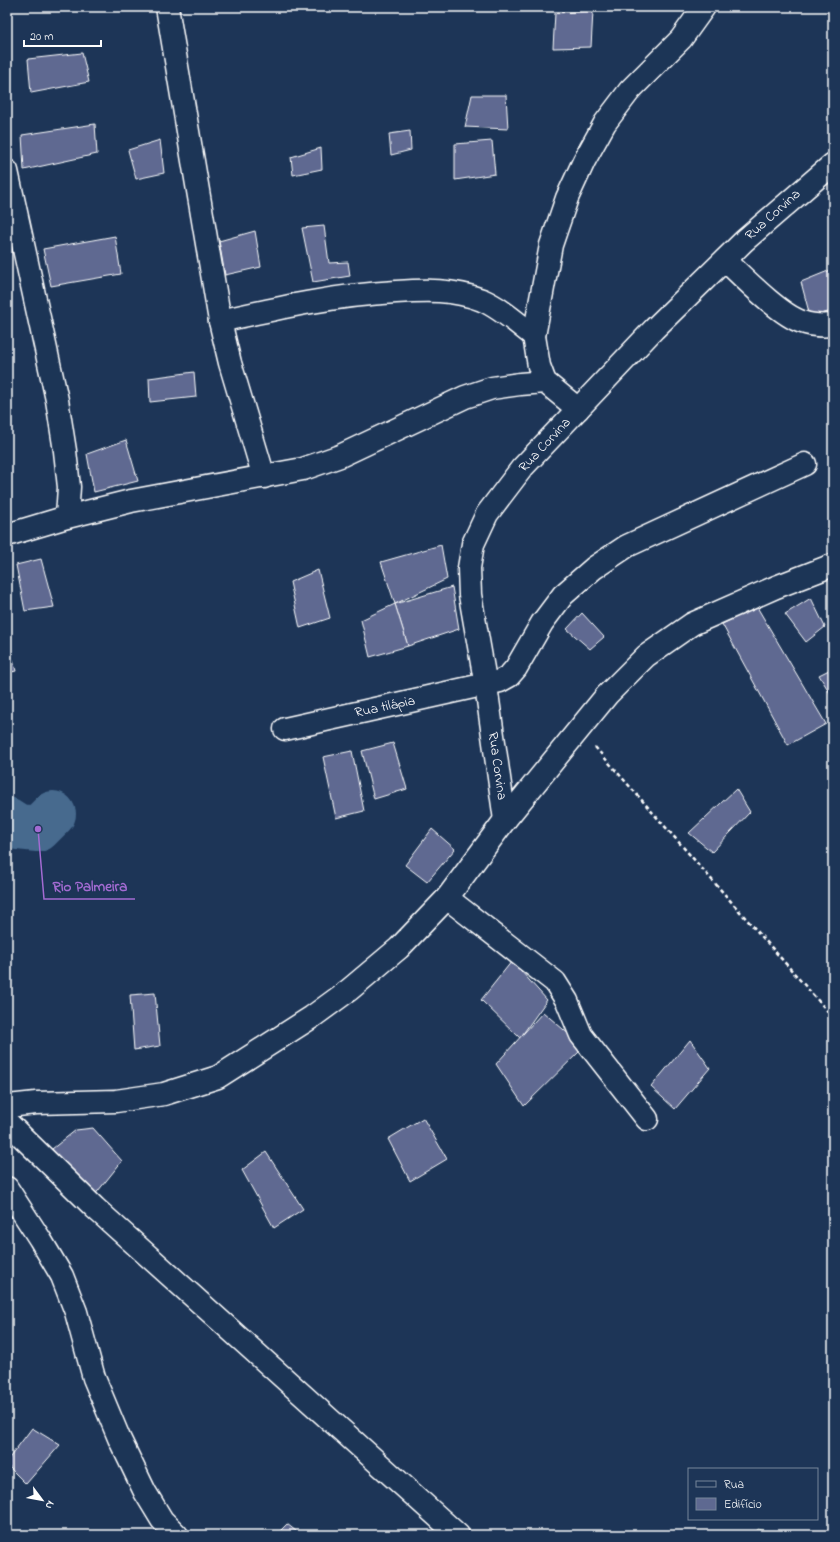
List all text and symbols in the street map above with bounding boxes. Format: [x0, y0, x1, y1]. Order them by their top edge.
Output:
scale bar [24, 22, 101, 48]
text: 20 m [30, 28, 53, 46]
street label: Rua Corvina [741, 184, 805, 246]
street label: Rua Corvina [514, 413, 576, 477]
street label: Rua tilápia [353, 690, 417, 724]
street label: Rua Corvina [482, 731, 512, 801]
callout: Rio Palmeira [44, 872, 135, 899]
text: Rio Palmeira [52, 876, 127, 898]
legend [688, 1468, 818, 1520]
text: Rua [724, 1476, 744, 1494]
north arrow [22, 1480, 62, 1520]
text: Edifício [724, 1496, 762, 1514]
text: N [41, 1497, 58, 1512]

